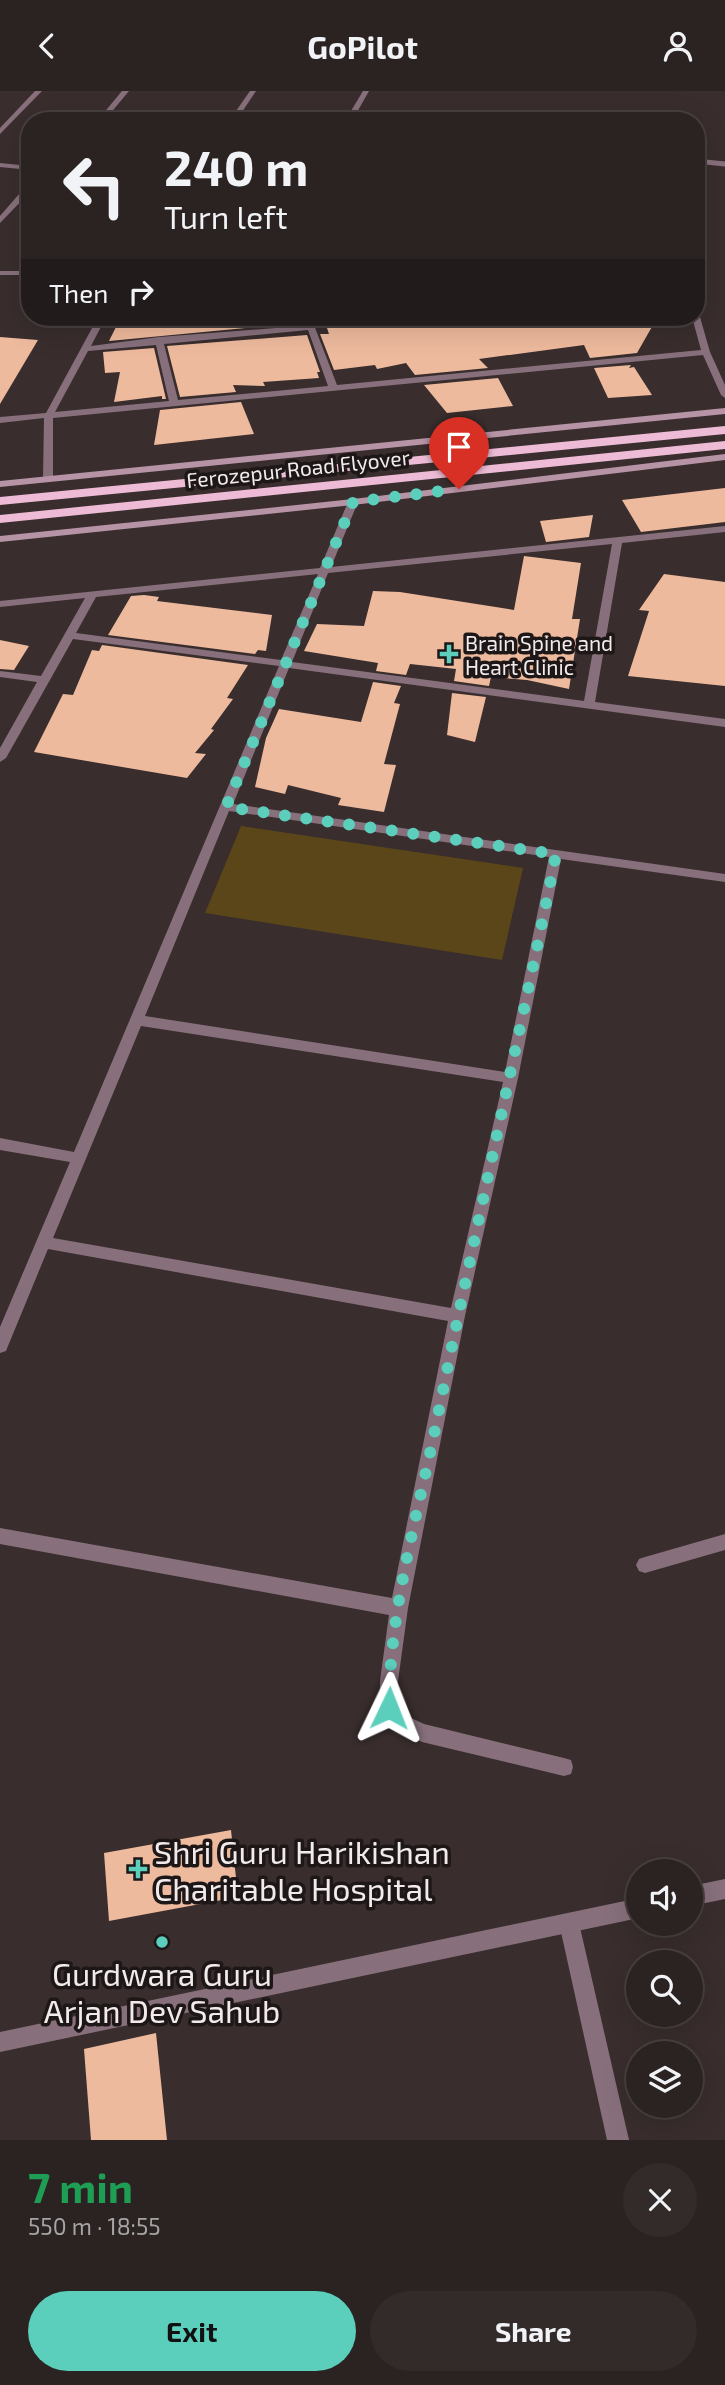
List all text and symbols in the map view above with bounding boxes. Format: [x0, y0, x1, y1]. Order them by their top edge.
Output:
icon: back [28, 27, 66, 65]
text: GoPilot [307, 27, 418, 65]
icon: person [659, 27, 697, 65]
text: 240 m [164, 137, 308, 196]
icon: left [49, 140, 140, 231]
text: Turn left [164, 197, 288, 235]
icon: right [122, 273, 160, 311]
text: Then [49, 277, 108, 308]
pin [429, 417, 489, 489]
icon: arrive [440, 428, 478, 466]
street label: Ferozepur Road Flyover [185, 444, 412, 492]
place label: Brain Spine and Heart Clinic [465, 630, 613, 679]
marker: Brain Spine and Heart Clinic [439, 644, 459, 664]
position arrow [352, 1671, 426, 1745]
place label: Shri Guru Harikishan Charitable Hospital [154, 1832, 450, 1907]
marker: Shri Guru Harikishan Charitable Hospital [128, 1859, 148, 1879]
map controls [626, 1859, 703, 2118]
button: sound [626, 1859, 703, 1936]
marker: Gurdwara Guru Arjan Dev Sahub [154, 1934, 170, 1950]
button: search [626, 1950, 703, 2027]
place label: Gurdwara Guru Arjan Dev Sahub [44, 1954, 280, 2030]
button: layers [626, 2041, 703, 2118]
text: 7 min [28, 2161, 133, 2211]
button: close [623, 2163, 697, 2237]
text: 550 m · 18:55 [28, 2212, 161, 2240]
button: Exit [28, 2291, 356, 2371]
button: Share [370, 2291, 697, 2371]

